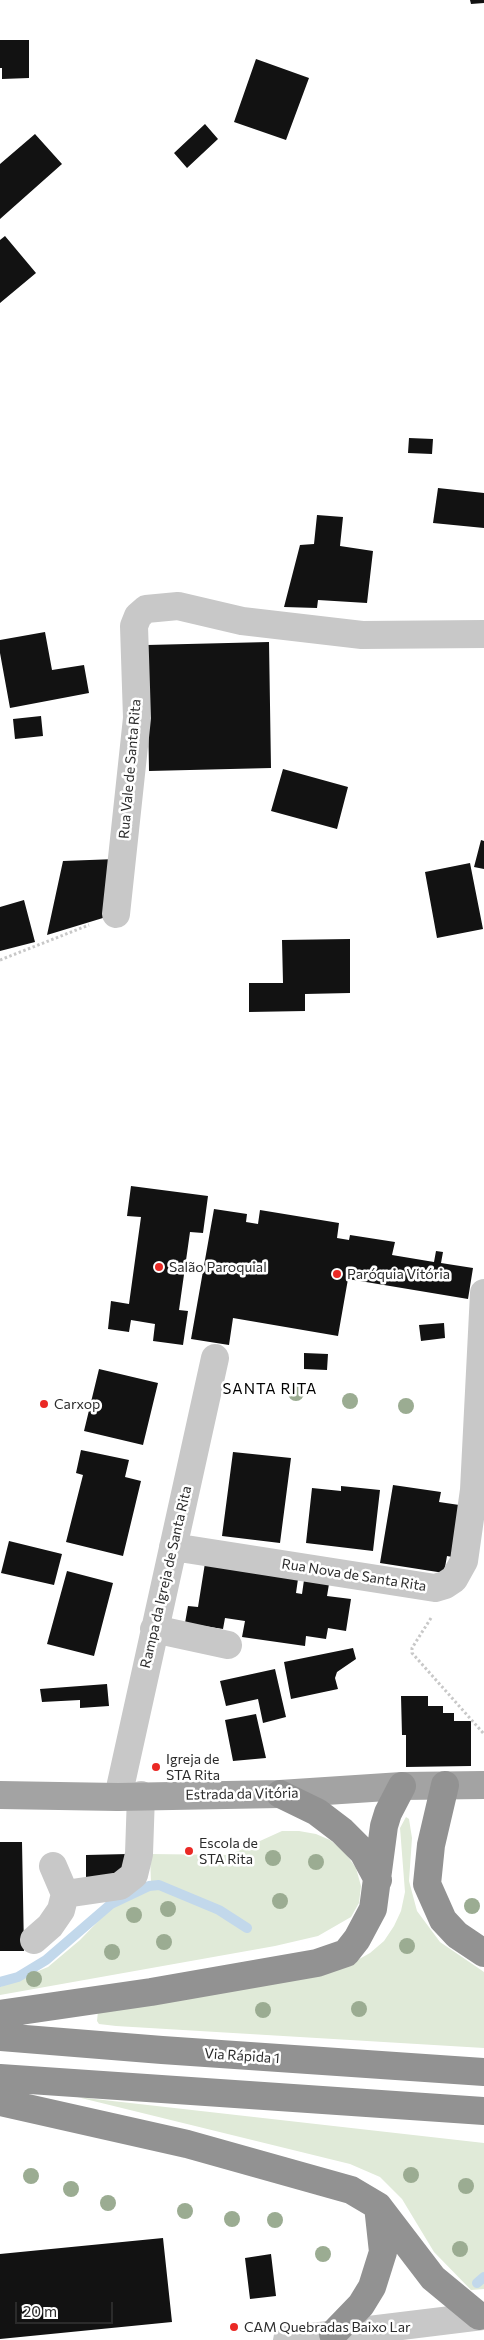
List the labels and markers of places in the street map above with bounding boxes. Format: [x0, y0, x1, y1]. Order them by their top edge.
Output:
place label: Salão Paroquial [169, 1259, 267, 1275]
marker: Salão Paroquial [153, 1261, 165, 1273]
place label: Paróquia Vitória [347, 1266, 450, 1282]
marker: Paróquia Vitória [331, 1268, 343, 1280]
place label: Carxop [54, 1396, 100, 1412]
marker: Carxop [38, 1398, 50, 1410]
place label: Igreja de STA Rita [166, 1751, 220, 1784]
marker: Igreja de STA Rita [150, 1761, 162, 1773]
place label: Escola de STA Rita [199, 1835, 258, 1868]
marker: Escola de STA Rita [183, 1845, 195, 1857]
place label: CAM Quebradas Baixo Lar [244, 2319, 411, 2335]
marker: CAM Quebradas Baixo Lar [228, 2321, 240, 2333]

